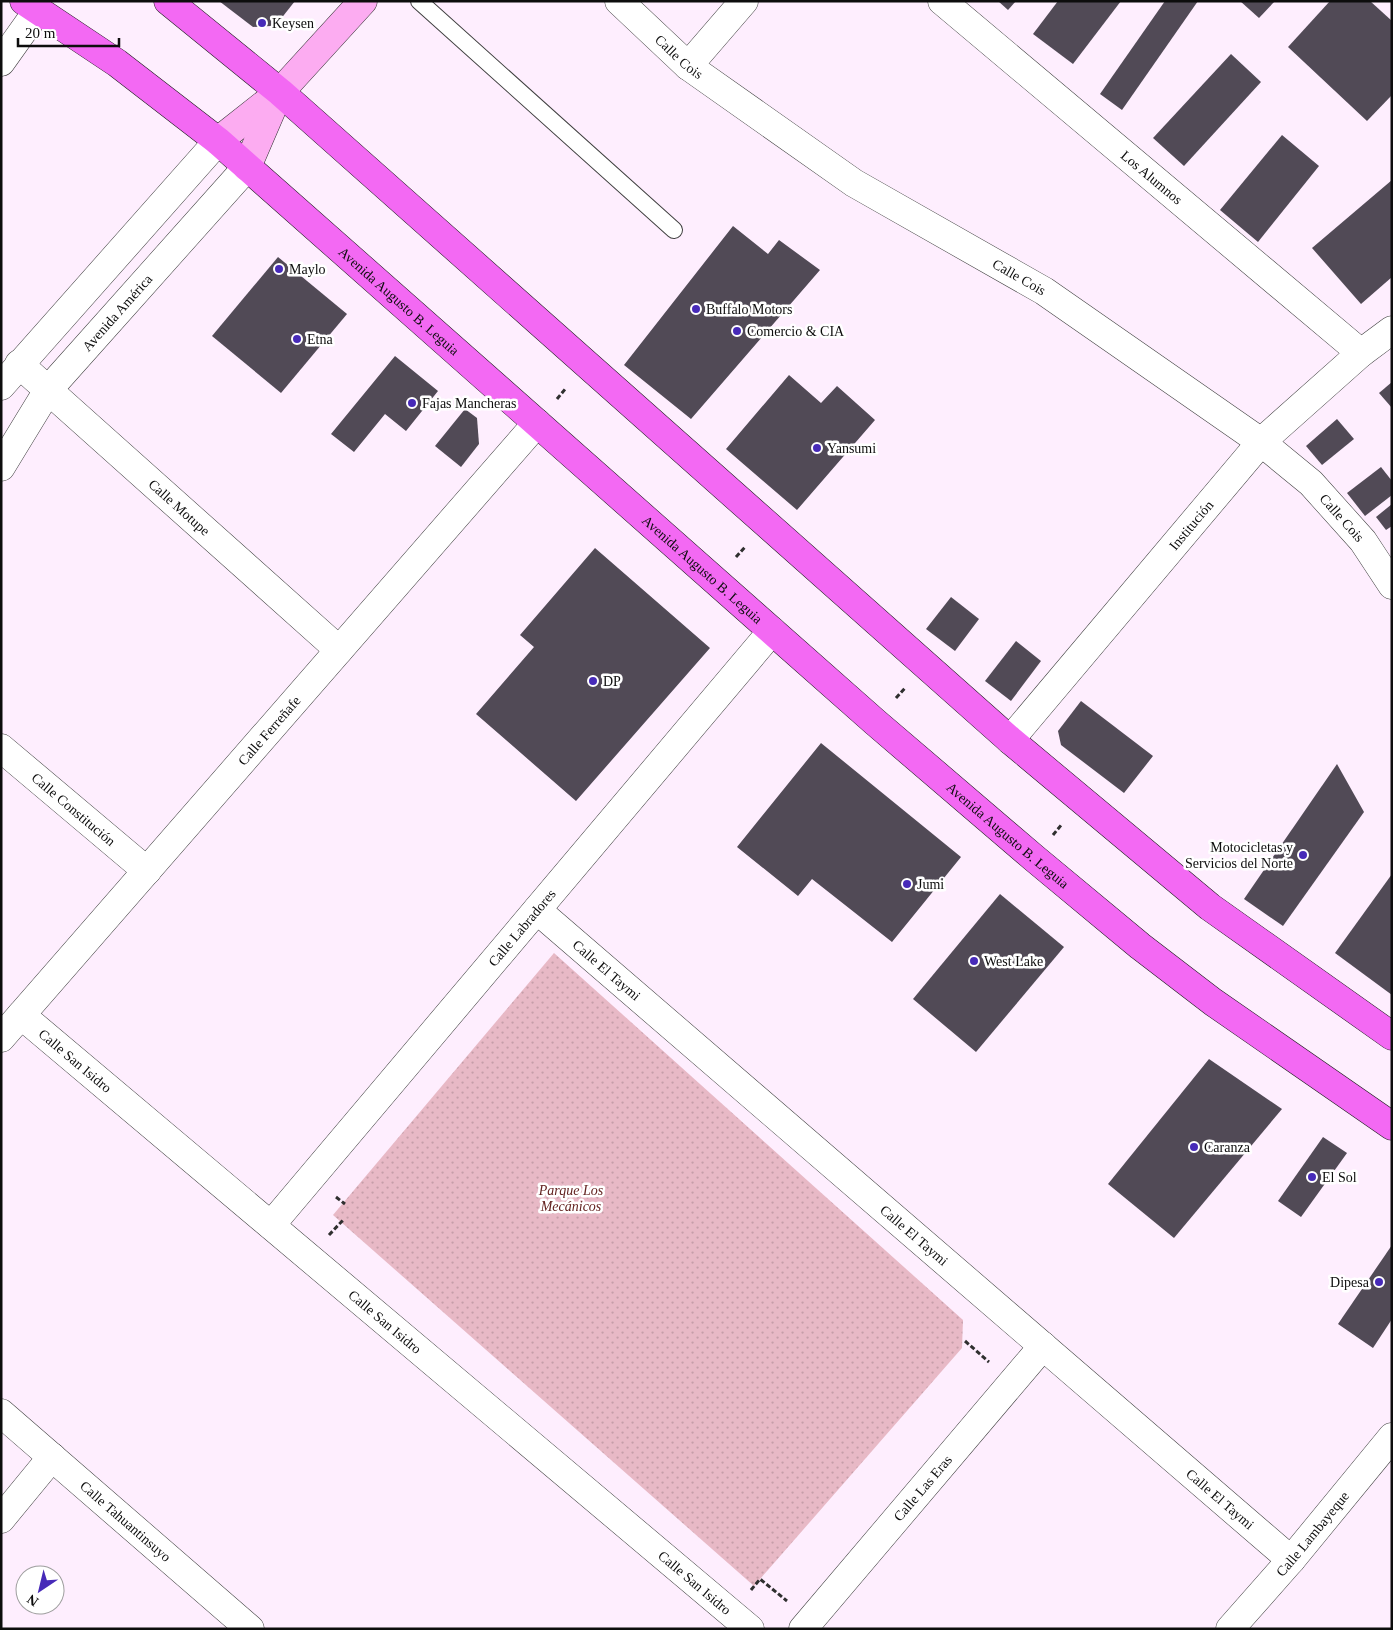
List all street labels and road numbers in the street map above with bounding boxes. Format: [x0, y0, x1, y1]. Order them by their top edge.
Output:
street label: Calle Cois [652, 32, 706, 82]
street label: Los Alumnos [1118, 148, 1185, 208]
street label: Avenida Augusto B. Leguia [336, 244, 462, 359]
street label: Calle Cois [990, 256, 1048, 298]
street label: Avenida América [79, 271, 156, 354]
street label: Calle Motupe [145, 477, 213, 539]
street label: Calle Cois [1317, 491, 1367, 545]
street label: Institución [1166, 498, 1216, 553]
street label: Avenida Augusto B. Leguia [639, 513, 766, 627]
street label: Calle Ferreñafe [235, 693, 304, 768]
street label: Calle Constitución [28, 770, 118, 849]
street label: Avenida Augusto B. Leguia [943, 780, 1072, 892]
street label: Calle Labradores [485, 886, 559, 970]
street label: Calle El Taymi [570, 937, 643, 1004]
street label: Calle San Isidro [36, 1026, 114, 1096]
street label: Calle El Taymi [877, 1202, 951, 1269]
street label: Calle San Isidro [345, 1287, 424, 1357]
street label: Calle Las Eras [891, 1452, 955, 1524]
street label: Calle El Taymi [1183, 1466, 1257, 1533]
street label: Calle Tahuantinsuyo [77, 1478, 174, 1565]
street label: Calle Lambayeque [1273, 1489, 1352, 1579]
street label: Calle San Isidro [655, 1548, 734, 1618]

